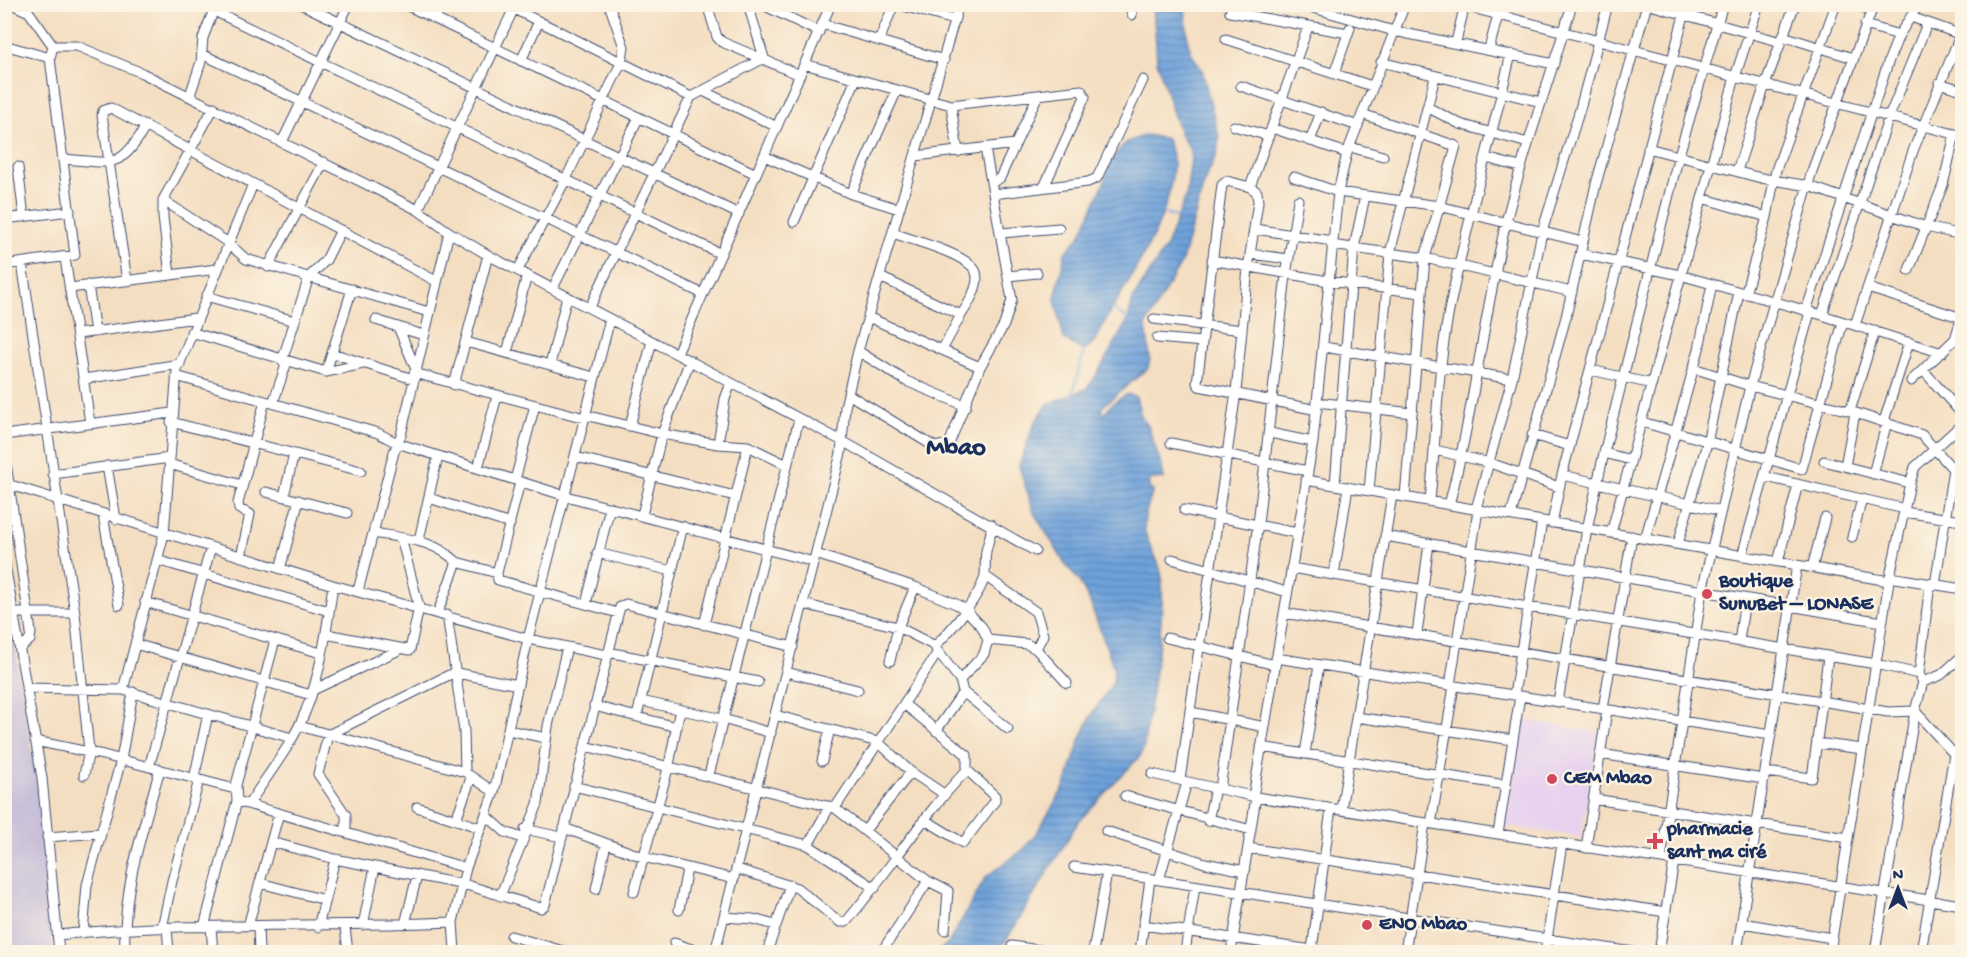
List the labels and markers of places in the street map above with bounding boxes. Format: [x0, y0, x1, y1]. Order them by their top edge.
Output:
place label: Boutique SunuBet – LONASE [1718, 571, 1874, 617]
marker: Boutique SunuBet – LONASE [1700, 587, 1714, 601]
place label: CEM Mbao [1563, 768, 1652, 791]
marker: CEM Mbao [1545, 772, 1559, 786]
place label: pharmacie sant ma ciré [1666, 819, 1767, 865]
marker: pharmacie sant ma ciré [1648, 834, 1662, 848]
place label: ENO Mbao [1379, 914, 1468, 937]
marker: ENO Mbao [1360, 918, 1374, 932]

